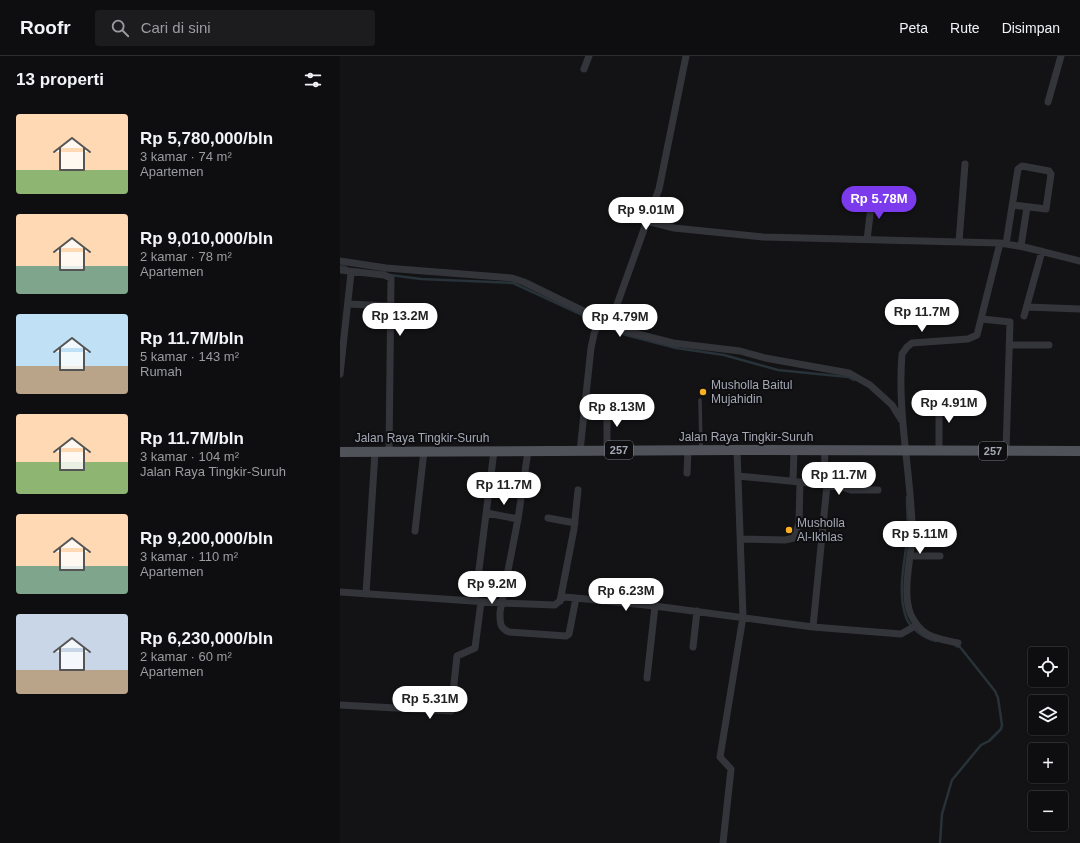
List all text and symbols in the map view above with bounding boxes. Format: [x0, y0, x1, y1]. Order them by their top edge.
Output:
search box [95, 10, 375, 46]
text: Roofr [20, 17, 71, 38]
icon: search [109, 17, 131, 39]
text: Cari di sini [141, 19, 211, 36]
text: Peta [899, 20, 928, 36]
text: Rute [950, 20, 980, 36]
text: Disimpan [1002, 20, 1060, 36]
icon: filters [302, 69, 324, 91]
text: 13 properti [16, 70, 104, 89]
text: Rp 5,780,000/bln [140, 129, 273, 148]
icon: home [48, 130, 96, 178]
text: 3 kamar · 74 m² [140, 149, 232, 164]
text: Apartemen [140, 164, 204, 179]
pin: Rp 5.78M [838, 186, 920, 220]
text: Rp 5.78M [850, 191, 908, 206]
pin: Rp 9.01M [605, 197, 687, 231]
text: Rp 9.01M [617, 202, 675, 217]
text: Rp 9,010,000/bln [140, 229, 273, 248]
icon: home [48, 230, 96, 278]
text: 2 kamar · 78 m² [140, 249, 232, 264]
text: Apartemen [140, 264, 204, 279]
pin: Rp 11.7M [881, 299, 963, 333]
pin: Rp 13.2M [359, 303, 441, 337]
pin: Rp 4.79M [579, 304, 661, 338]
text: Rp 11.7M [894, 304, 950, 319]
text: Rp 13.2M [371, 308, 429, 323]
text: Rp 4.79M [591, 309, 649, 324]
text: Rp 11.7M/bln [140, 329, 244, 348]
icon: home [48, 330, 96, 378]
text: 5 kamar · 143 m² [140, 349, 239, 364]
text: Rumah [140, 364, 182, 379]
place label: Musholla Baitul Mujahidin [711, 378, 792, 406]
marker: Musholla Baitul Mujahidin [698, 387, 708, 397]
pin: Rp 4.91M [908, 390, 990, 424]
pin: Rp 8.13M [576, 394, 658, 428]
text: Rp 4.91M [920, 395, 978, 410]
text: Rp 8.13M [588, 399, 646, 414]
text: Rp 11.7M/bln [140, 429, 244, 448]
icon: home [48, 430, 96, 478]
street label: Jalan Raya Tingkir-Suruh [679, 430, 813, 444]
street label: Jalan Raya Tingkir-Suruh [355, 431, 489, 445]
road number: 257 [605, 441, 633, 459]
road number: 257 [979, 442, 1007, 460]
text: 3 kamar · 104 m² [140, 449, 239, 464]
pin: Rp 11.7M [798, 462, 880, 496]
text: Jalan Raya Tingkir-Suruh [140, 464, 286, 479]
text: Rp 11.7M [811, 467, 867, 482]
pin: Rp 11.7M [463, 472, 545, 506]
text: Rp 11.7M [476, 477, 532, 492]
place label: Musholla Al-Ikhlas [797, 516, 845, 544]
pin: Rp 5.11M [879, 521, 961, 555]
marker: Musholla Al-Ikhlas [784, 525, 794, 535]
text: Rp 5.11M [892, 526, 948, 541]
text: Rp 9,200,000/bln [140, 529, 273, 548]
icon: home [48, 530, 96, 578]
text: 3 kamar · 110 m² [140, 549, 238, 564]
text: Apartemen [140, 564, 204, 579]
pin: Rp 9.2M [455, 571, 529, 605]
text: Rp 9.2M [467, 576, 517, 591]
pin: Rp 6.23M [585, 578, 667, 612]
text: Rp 6.23M [597, 583, 655, 598]
text: Rp 6,230,000/bln [140, 629, 273, 648]
icon: home [48, 630, 96, 678]
map controls [1028, 647, 1068, 831]
button: locate [1028, 647, 1068, 687]
text: 2 kamar · 60 m² [140, 649, 232, 664]
text: Apartemen [140, 664, 204, 679]
pin: Rp 5.31M [389, 686, 471, 720]
text: Rp 5.31M [401, 691, 459, 706]
button: layers [1028, 695, 1068, 735]
button: + [1028, 743, 1068, 783]
button: − [1028, 791, 1068, 831]

